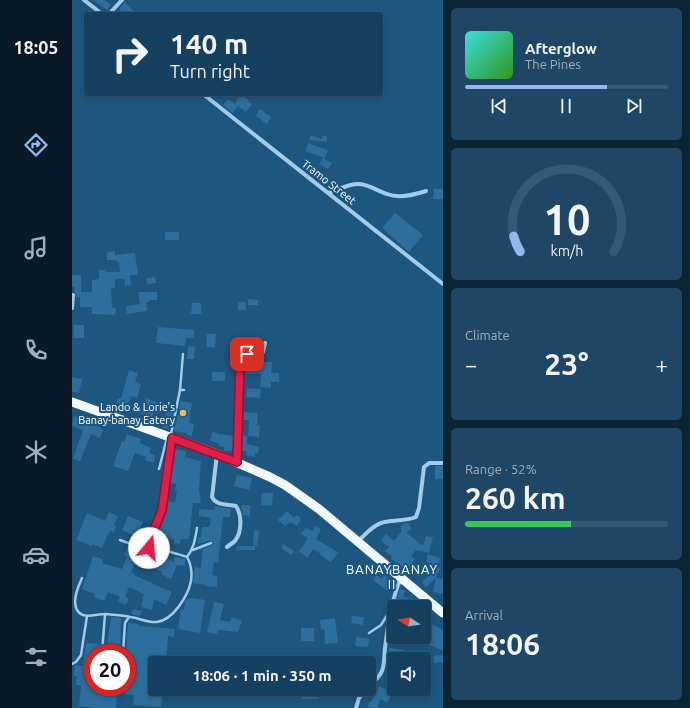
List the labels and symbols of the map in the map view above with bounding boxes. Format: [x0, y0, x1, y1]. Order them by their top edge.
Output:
street label: Tramo Street [300, 157, 359, 207]
pin [230, 337, 264, 371]
place label: Lando & Lorie's Banay-banay Eatery [78, 401, 176, 426]
marker: Lando & Lorie's Banay-banay Eatery [178, 408, 188, 418]
position arrow [128, 527, 170, 569]
district label: BANAYBANAY II [346, 562, 438, 591]
north arrow [387, 600, 431, 644]
speed limit sign: 20 [84, 644, 136, 696]

